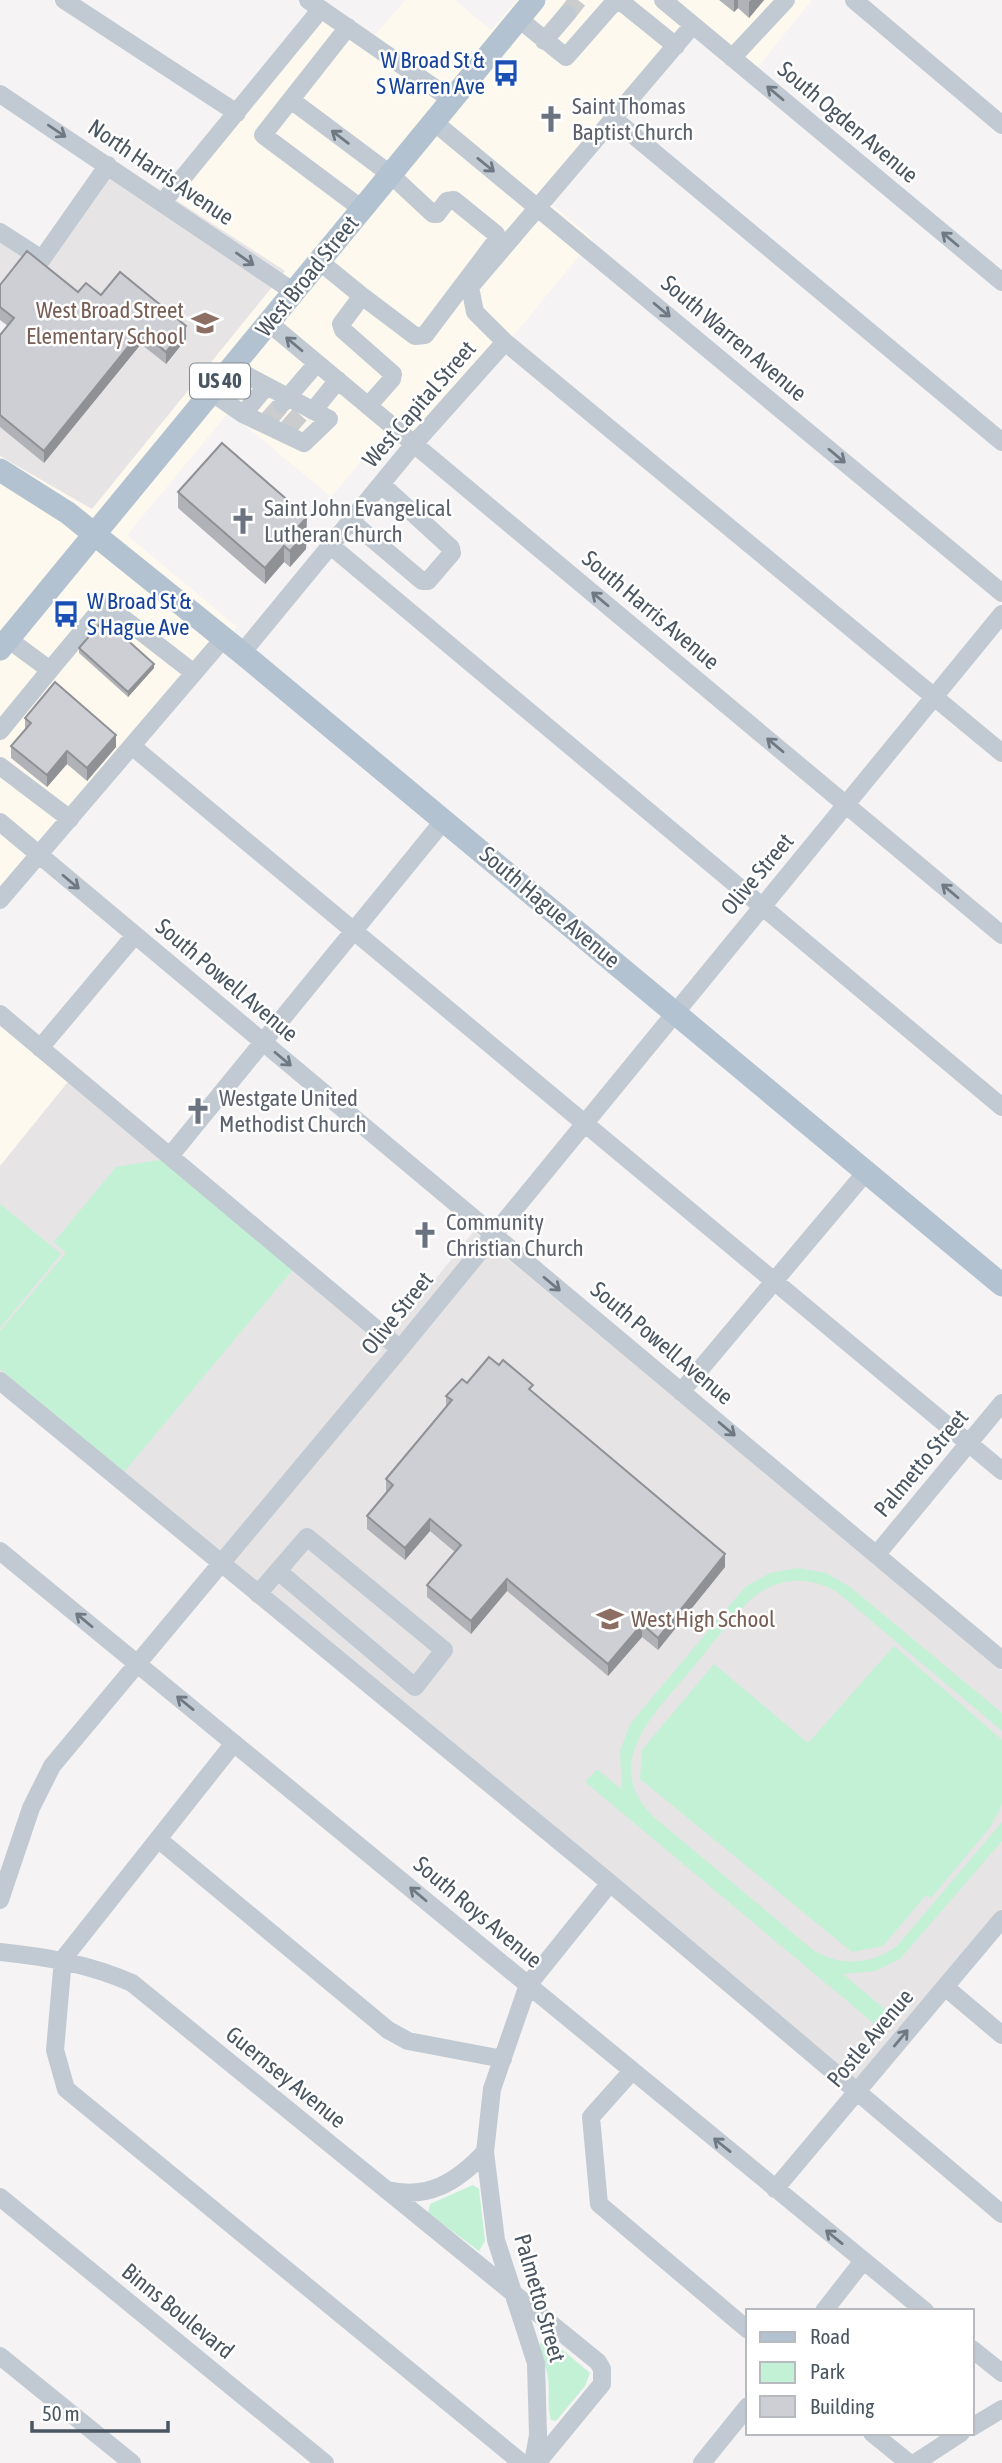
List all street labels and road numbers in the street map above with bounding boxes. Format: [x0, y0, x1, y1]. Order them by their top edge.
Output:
street label: South Ogden Avenue [773, 56, 923, 188]
street label: North Harris Avenue [83, 114, 239, 230]
street label: West Broad Street [250, 210, 364, 342]
street label: South Warren Avenue [656, 270, 812, 406]
street label: West Capital Street [357, 336, 481, 472]
road number: US 40 [190, 364, 250, 398]
street label: South Harris Avenue [577, 545, 725, 675]
street label: Olive Street [716, 828, 798, 920]
street label: South Hague Avenue [475, 841, 625, 973]
street label: South Powell Avenue [151, 913, 303, 1047]
street label: Olive Street [356, 1267, 438, 1359]
street label: South Powell Avenue [586, 1276, 738, 1410]
street label: Palmetto Street [869, 1404, 973, 1522]
street label: South Roys Avenue [409, 1851, 547, 1973]
street label: Postle Avenue [822, 1984, 918, 2092]
street label: Guernsey Avenue [221, 2021, 351, 2133]
street label: Palmetto Street [509, 2231, 571, 2365]
street label: Binns Boulevard [117, 2258, 239, 2364]

